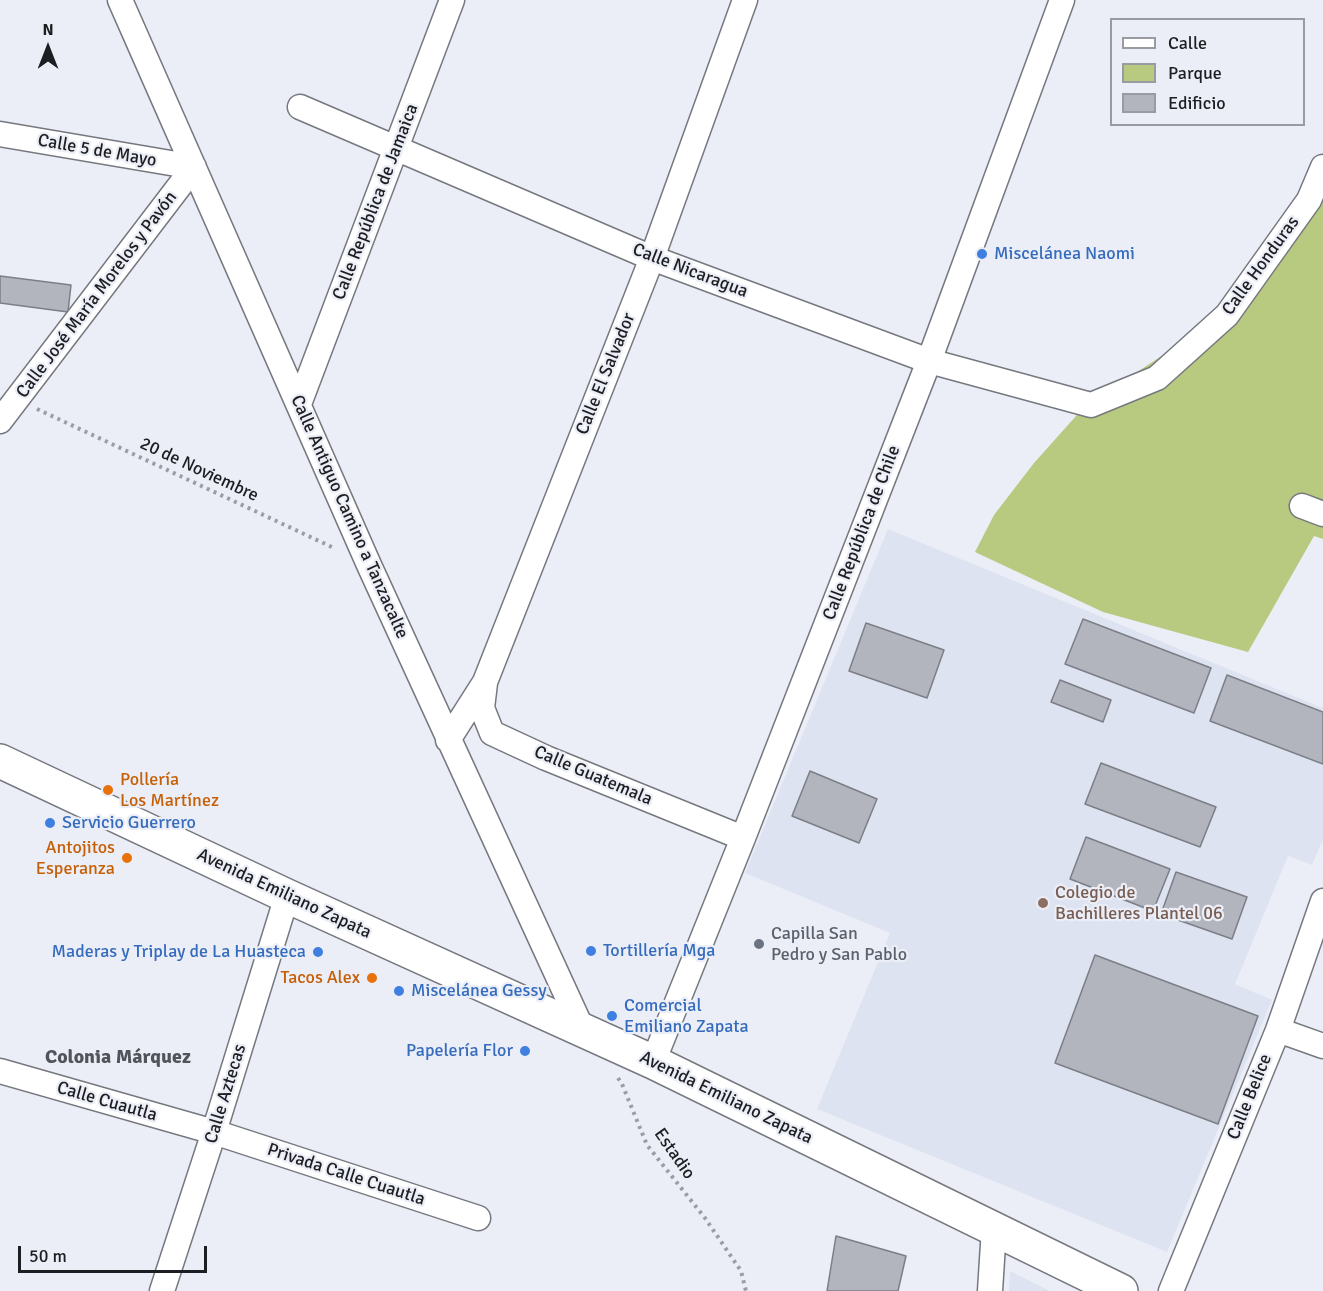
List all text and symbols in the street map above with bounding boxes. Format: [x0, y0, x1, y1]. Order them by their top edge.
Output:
north arrow [18, 18, 78, 78]
legend [1110, 18, 1305, 126]
text: N [42, 20, 54, 40]
text: Calle [1168, 32, 1207, 54]
text: Parque [1168, 62, 1222, 84]
text: Edificio [1168, 92, 1226, 114]
street label: Calle República de Jamaica [329, 101, 423, 303]
street label: Calle 5 de Mayo [36, 130, 158, 172]
street label: Calle José María Morelos y Pavón [12, 187, 182, 403]
street label: Calle Honduras [1218, 212, 1304, 320]
street label: Calle Nicaragua [629, 239, 751, 303]
place label: Miscelánea Naomi [994, 243, 1135, 265]
marker: Miscelánea Naomi [975, 247, 989, 261]
street label: Calle El Salvador [572, 310, 640, 438]
street label: Calle Antiguo Camino a Tanzacalte [285, 392, 413, 642]
street label: 20 de Noviembre [136, 433, 262, 507]
street label: Calle República de Chile [819, 443, 905, 623]
street label: Calle Guatemala [531, 741, 655, 811]
place label: Pollería Los Martínez [120, 769, 219, 812]
marker: Pollería Los Martínez [101, 783, 115, 797]
place label: Servicio Guerrero [62, 812, 196, 834]
marker: Servicio Guerrero [43, 816, 57, 830]
place label: Antojitos Esperanza [36, 837, 115, 880]
street label: Avenida Emiliano Zapata [194, 844, 374, 944]
marker: Antojitos Esperanza [120, 851, 134, 865]
place label: Colegio de Bachilleres Plantel 06 [1055, 882, 1223, 924]
marker: Colegio de Bachilleres Plantel 06 [1036, 896, 1050, 910]
place label: Capilla San Pedro y San Pablo [771, 923, 907, 966]
marker: Capilla San Pedro y San Pablo [752, 937, 766, 951]
place label: Tortillería Mga [603, 940, 715, 962]
place label: Maderas y Triplay de La Huasteca [52, 941, 306, 963]
marker: Tortillería Mga [584, 944, 598, 958]
marker: Maderas y Triplay de La Huasteca [311, 945, 325, 959]
place label: Tacos Alex [281, 967, 360, 989]
marker: Tacos Alex [365, 971, 379, 985]
place label: Miscelánea Gessy [411, 980, 547, 1002]
marker: Miscelánea Gessy [392, 984, 406, 998]
place label: Comercial Emiliano Zapata [624, 995, 749, 1038]
marker: Comercial Emiliano Zapata [605, 1009, 619, 1023]
place label: Papelería Flor [406, 1040, 513, 1062]
street label: Calle Aztecas [201, 1042, 251, 1146]
marker: Papelería Flor [518, 1044, 532, 1058]
district label: Colonia Márquez [45, 1046, 191, 1070]
street label: Avenida Emiliano Zapata [636, 1047, 816, 1149]
street label: Calle Belice [1223, 1051, 1277, 1143]
street label: Calle Cuautla [54, 1077, 160, 1127]
street label: Estadio [649, 1124, 699, 1184]
street label: Privada Calle Cuautla [264, 1139, 428, 1211]
scale bar [21, 1234, 210, 1272]
text: 50 m [29, 1245, 67, 1267]

